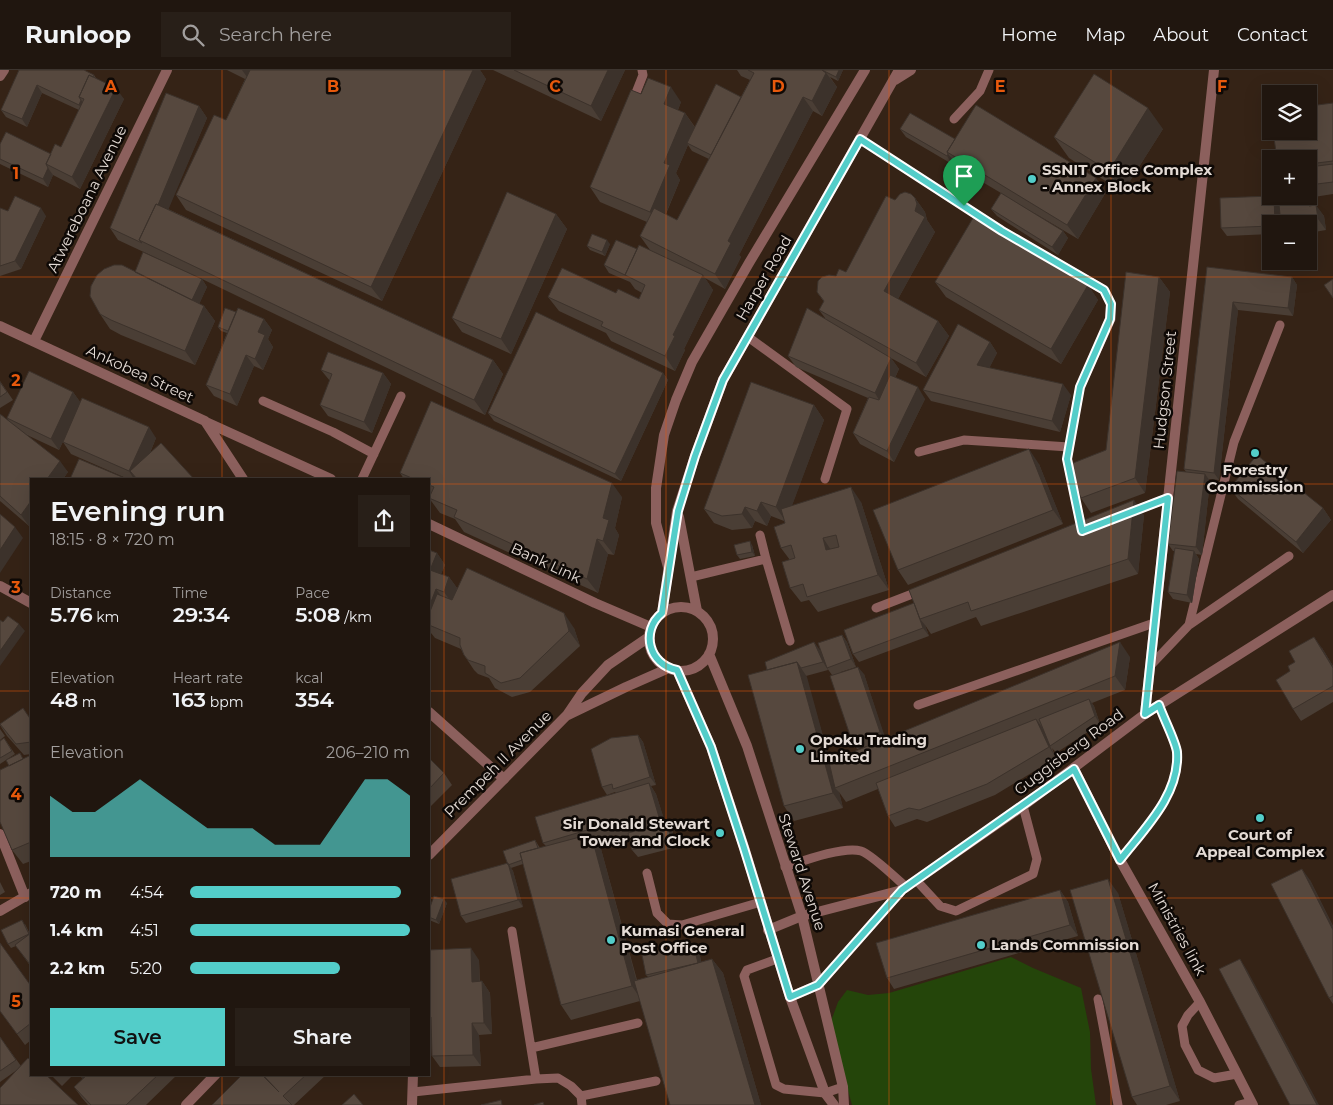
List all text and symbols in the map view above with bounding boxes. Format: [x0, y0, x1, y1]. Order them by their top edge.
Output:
search box [161, 12, 511, 57]
text: Runloop [25, 20, 131, 49]
icon: search [179, 21, 207, 49]
text: Search here [219, 23, 332, 46]
text: Home [1001, 24, 1057, 46]
text: Map [1085, 24, 1125, 46]
text: About [1153, 24, 1209, 46]
text: Contact [1237, 24, 1308, 46]
text: A [104, 77, 118, 96]
text: B [327, 77, 339, 96]
text: C [549, 77, 561, 96]
text: D [771, 77, 785, 96]
text: E [995, 77, 1005, 96]
text: F [1217, 77, 1227, 96]
map controls [1262, 85, 1317, 270]
button: layers [1262, 85, 1317, 140]
street label: Atwereboana Avenue [43, 122, 130, 275]
button: + [1262, 150, 1317, 205]
pin [943, 155, 985, 206]
place label: SSNIT Office Complex - Annex Block [1042, 160, 1212, 196]
icon: arrive [950, 162, 978, 190]
text: 1 [13, 164, 19, 183]
marker: SSNIT Office Complex - Annex Block [1026, 173, 1038, 185]
button: − [1262, 215, 1317, 270]
street label: Harper Road [732, 232, 796, 324]
street label: Hudgson Street [1149, 330, 1180, 450]
street label: Ankobea Street [84, 340, 197, 407]
text: 2 [11, 371, 21, 390]
marker: Forestry Commission [1249, 447, 1261, 459]
place label: Forestry Commission [1206, 460, 1304, 496]
text: Evening run [50, 494, 225, 528]
button: share [358, 495, 410, 547]
text: 18:15 · 8 × 720 m [50, 530, 175, 549]
street label: Bank Link [508, 538, 584, 587]
text: 3 [10, 578, 21, 597]
text: Distance [50, 584, 112, 602]
text: Time [173, 584, 208, 602]
text: Pace [295, 584, 330, 602]
text: 5.76 [50, 602, 93, 627]
text: 29:34 [173, 602, 230, 627]
text: 5:08 [295, 602, 341, 627]
text: km [93, 608, 119, 626]
text: /km [341, 608, 372, 626]
text: Elevation [50, 669, 115, 687]
text: Heart rate [173, 669, 243, 687]
text: kcal [295, 669, 323, 687]
text: 48 [50, 687, 78, 712]
text: 163 [173, 687, 206, 712]
text: 354 [295, 687, 334, 712]
text: m [78, 693, 97, 711]
text: bpm [206, 693, 244, 711]
street label: Guggisberg Road [1010, 704, 1127, 799]
street label: Prempeh II Avenue [440, 706, 555, 821]
place label: Opoku Trading Limited [810, 730, 927, 766]
text: Elevation [50, 743, 124, 762]
text: 206–210 m [326, 743, 410, 762]
marker: Opoku Trading Limited [794, 743, 806, 755]
text: 4 [10, 785, 22, 804]
street label: Steward Avenue [775, 811, 830, 933]
marker: Court of Appeal Complex [1254, 812, 1266, 824]
place label: Sir Donald Stewart Tower and Clock [563, 814, 710, 850]
place label: Court of Appeal Complex [1195, 825, 1324, 861]
marker: Sir Donald Stewart Tower and Clock [714, 827, 726, 839]
street label: Ministries link [1144, 879, 1211, 979]
text: 720 m [50, 883, 102, 902]
text: 4:54 [130, 883, 164, 902]
text: 1.4 km [50, 921, 103, 940]
text: 4:51 [130, 921, 159, 940]
place label: Kumasi General Post Office [621, 921, 744, 957]
marker: Kumasi General Post Office [605, 934, 617, 946]
place label: Lands Commission [991, 935, 1139, 954]
marker: Lands Commission [975, 939, 987, 951]
text: 2.2 km [50, 959, 105, 978]
text: 5:20 [130, 959, 162, 978]
text: 5 [11, 992, 21, 1011]
button: Save [50, 1008, 225, 1066]
button: Share [235, 1008, 410, 1066]

